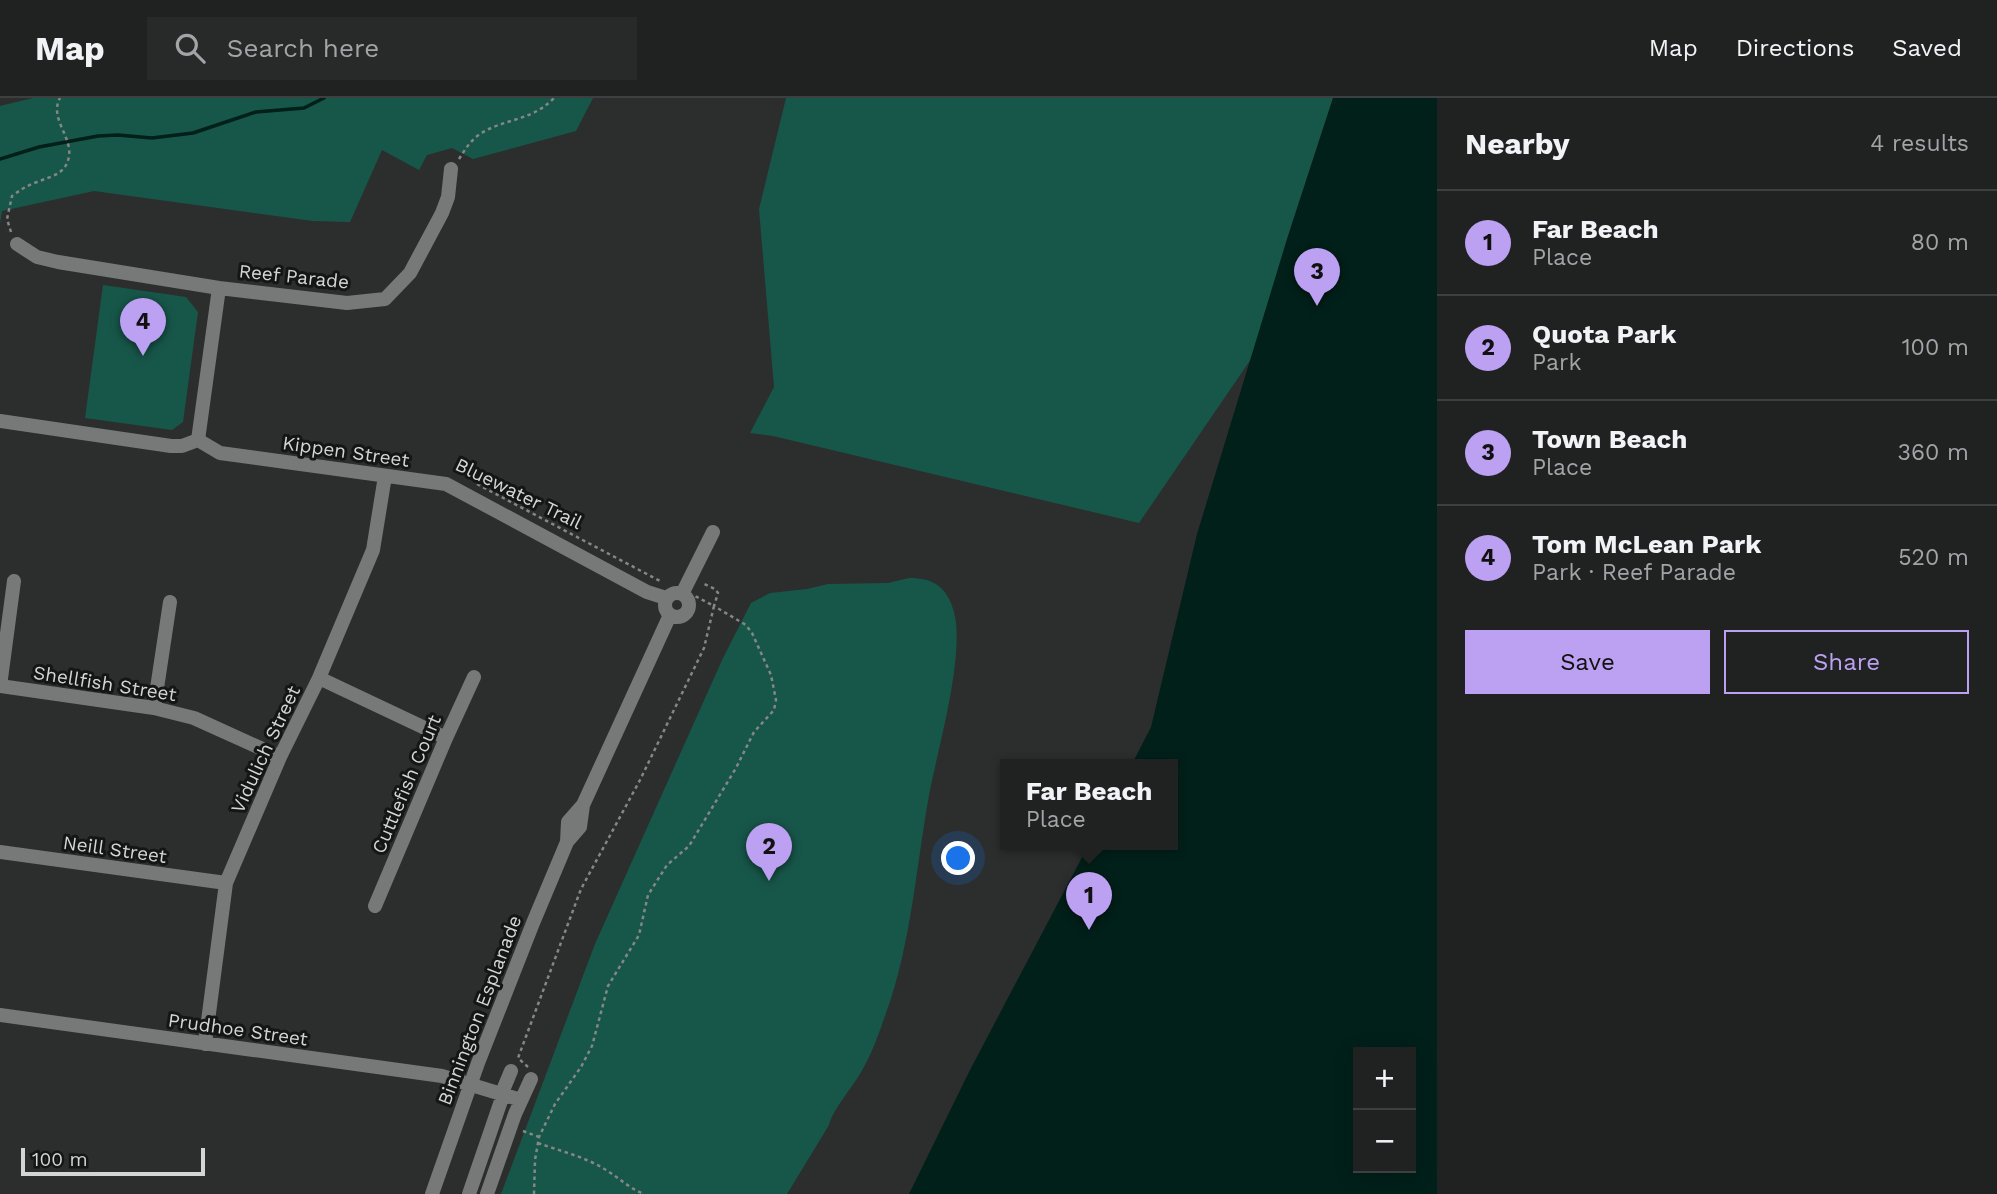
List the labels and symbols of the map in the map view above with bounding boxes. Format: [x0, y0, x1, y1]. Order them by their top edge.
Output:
pin: 3 [1294, 248, 1340, 306]
street label: Reef Parade [238, 259, 350, 294]
pin: 4 [120, 298, 166, 356]
street label: Kippen Street [281, 431, 411, 472]
street label: Bluewater Trail [452, 453, 586, 534]
street label: Shellfish Street [32, 661, 178, 706]
street label: Vidulich Street [226, 682, 305, 817]
street label: Cuttlefish Court [367, 711, 446, 857]
pin: 2 [746, 823, 792, 881]
street label: Neill Street [62, 831, 168, 868]
your location [941, 841, 975, 875]
pin: 1 [1066, 872, 1112, 930]
street label: Binnington Esplanade [433, 912, 526, 1108]
street label: Prudhoe Street [167, 1008, 309, 1051]
scale bar [21, 1145, 205, 1177]

